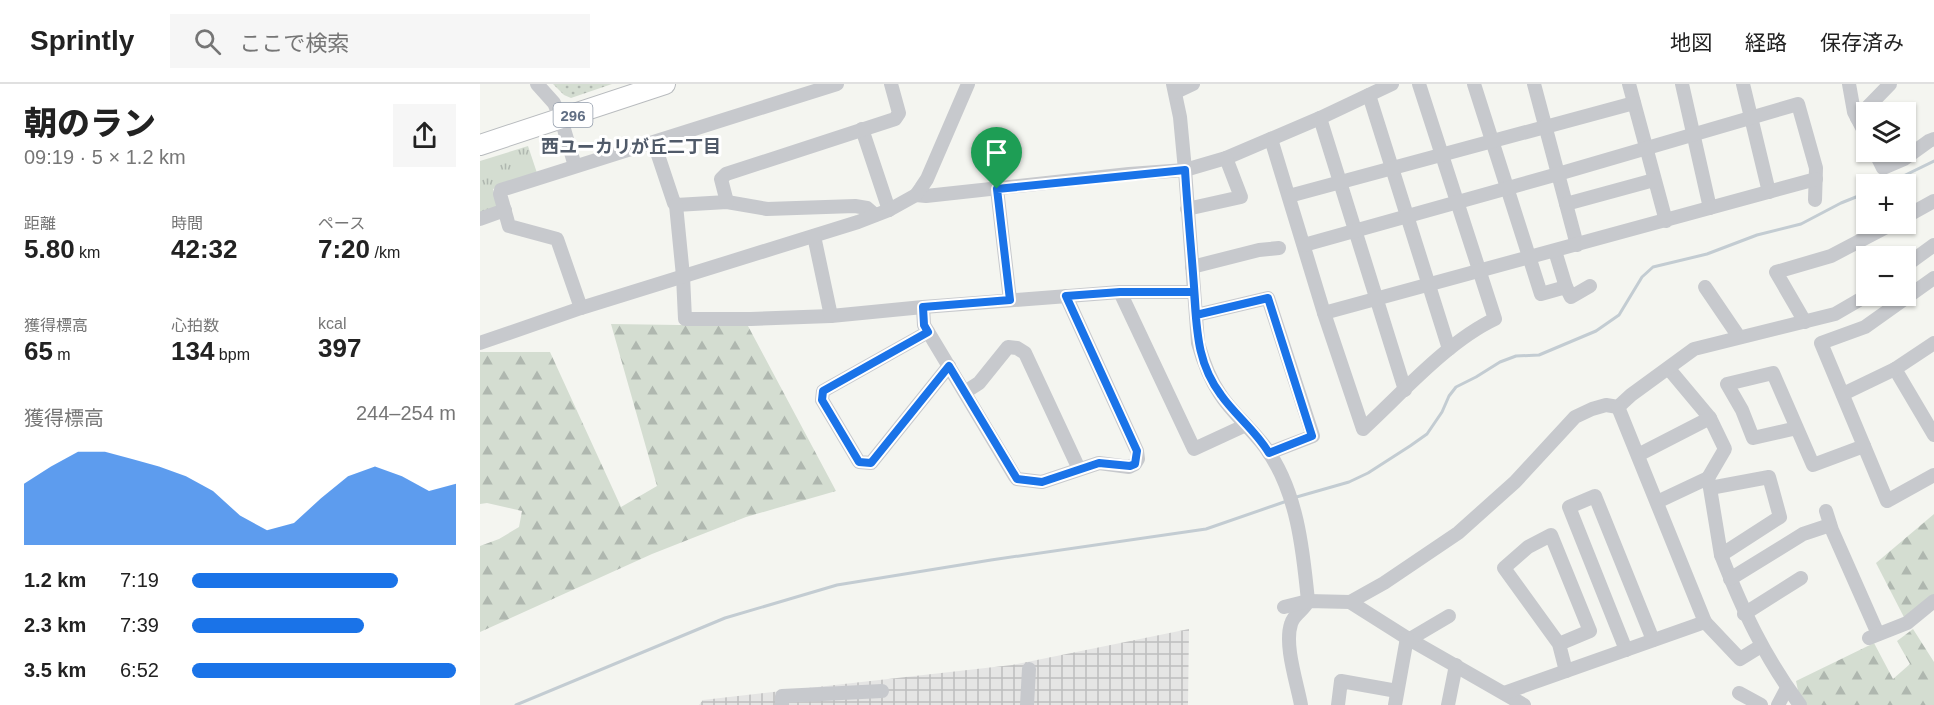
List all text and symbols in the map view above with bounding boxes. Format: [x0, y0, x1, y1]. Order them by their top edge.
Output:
search box [170, 14, 590, 68]
text: Sprintly [30, 25, 134, 56]
icon: search [191, 25, 224, 58]
text: ここで検索 [239, 31, 349, 56]
text: 地図 [1670, 31, 1712, 54]
text: 経路 [1745, 31, 1787, 54]
text: 保存済み [1820, 31, 1904, 54]
map controls [1856, 102, 1916, 306]
button: layers [1856, 102, 1916, 162]
road number: 296 [554, 103, 592, 127]
button: share [393, 104, 456, 167]
text: 朝のラン [24, 105, 156, 142]
pin [971, 127, 1022, 189]
icon: arrive [980, 136, 1013, 169]
district label: 西ユーカリが丘二丁目 [541, 137, 721, 157]
text: 09:19 · 5 × 1.2 km [24, 146, 186, 168]
button: + [1856, 174, 1916, 234]
text: 距離 [24, 215, 56, 232]
text: 時間 [171, 215, 203, 232]
text: ペース [318, 215, 365, 232]
text: 5.80 [24, 234, 75, 264]
text: 42:32 [171, 234, 238, 264]
text: 7:20 [318, 234, 370, 264]
text: km [75, 244, 100, 261]
text: /km [370, 244, 400, 261]
button: − [1856, 246, 1916, 306]
text: kcal [318, 315, 346, 332]
text: 獲得標高 [24, 317, 88, 334]
text: 心拍数 [171, 317, 219, 334]
text: 397 [318, 333, 361, 363]
text: 65 [24, 336, 53, 366]
text: 134 [171, 336, 214, 366]
text: m [53, 346, 71, 363]
text: bpm [214, 346, 250, 363]
text: 244–254 m [356, 402, 456, 424]
text: 獲得標高 [24, 407, 104, 429]
text: 1.2 km [24, 569, 86, 591]
text: 7:19 [120, 569, 159, 591]
text: 2.3 km [24, 614, 86, 636]
text: 7:39 [120, 614, 159, 636]
text: 3.5 km [24, 659, 86, 681]
text: 6:52 [120, 659, 159, 681]

